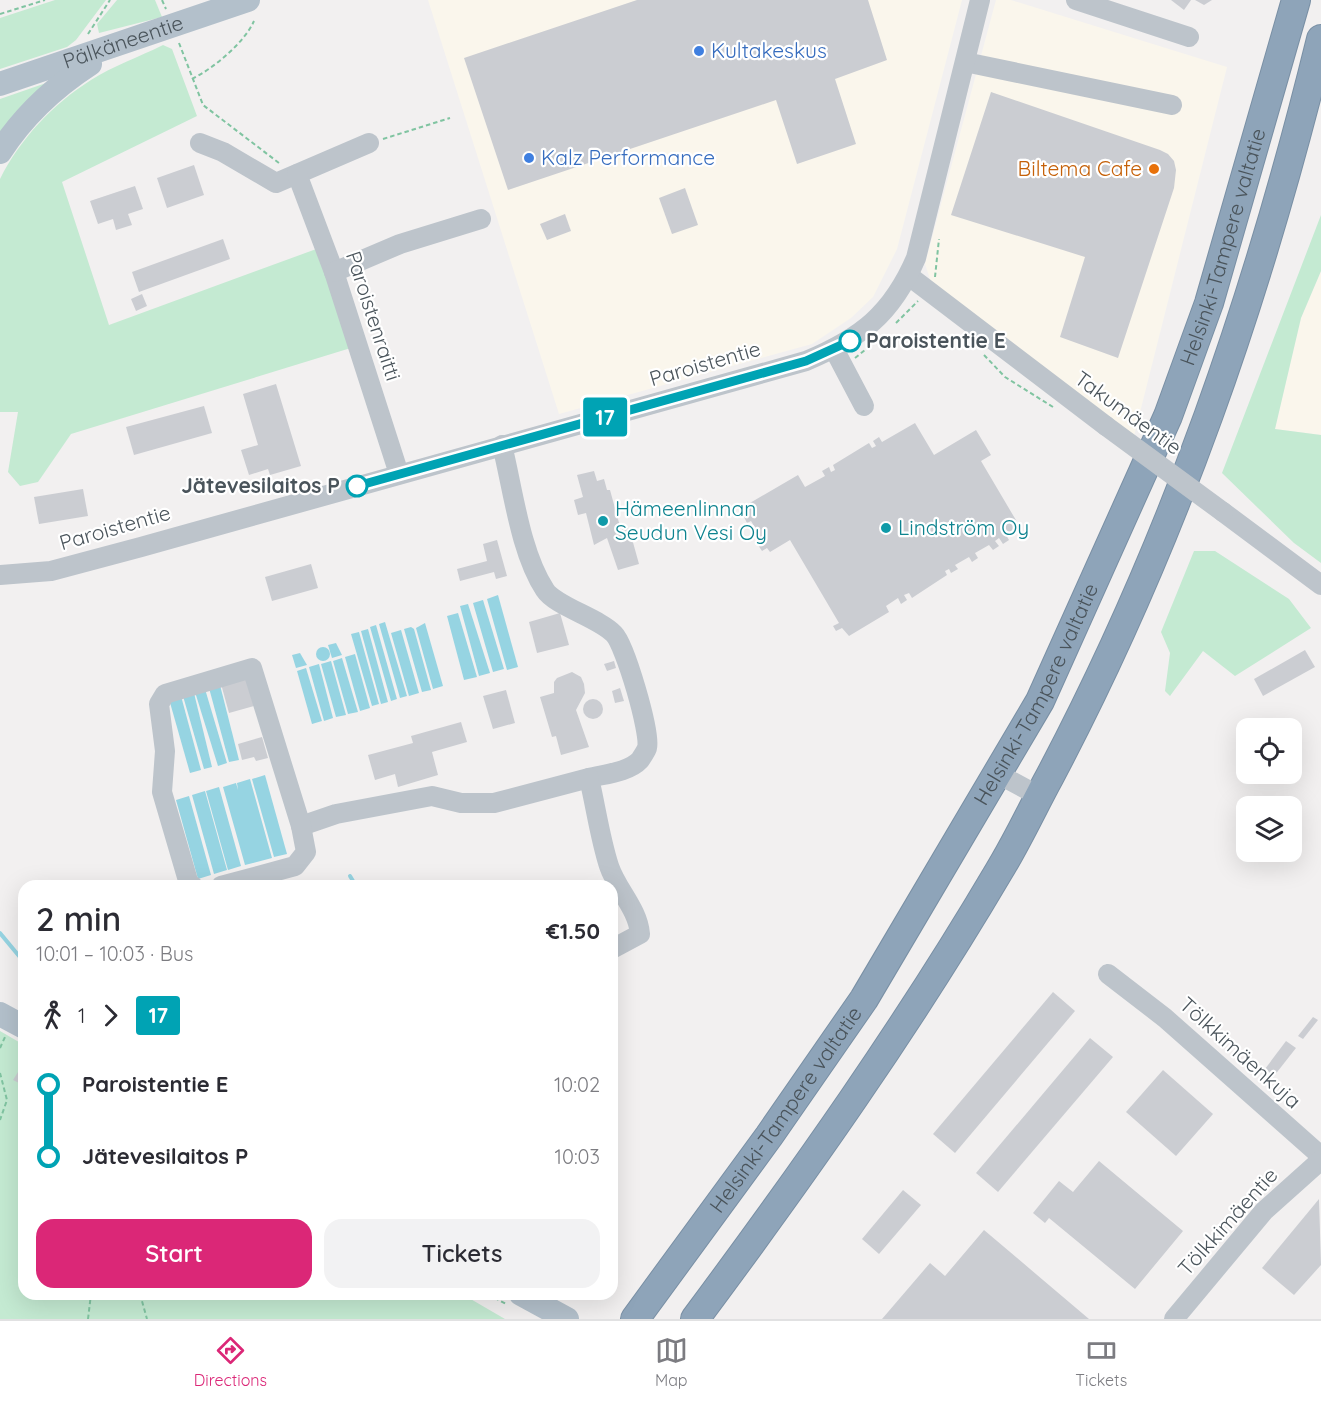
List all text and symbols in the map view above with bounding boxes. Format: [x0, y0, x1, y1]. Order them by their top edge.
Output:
street label: Pälkäneentie [59, 9, 186, 74]
place label: Kultakeskus [711, 37, 827, 63]
marker: Kultakeskus [692, 44, 706, 58]
street label: Helsinki-Tampere valtatie [1173, 125, 1270, 369]
place label: Kalz Performance [541, 144, 715, 170]
marker: Kalz Performance [522, 151, 536, 165]
place label: Biltema Cafe [1018, 155, 1142, 181]
marker: Biltema Cafe [1147, 162, 1161, 176]
street label: Paroistenraitti [341, 248, 407, 384]
place label: Paroistentie E [866, 327, 1006, 353]
marker: Paroistentie E [839, 330, 861, 352]
street label: Paroistentie [646, 335, 763, 391]
street label: Takumäentie [1070, 365, 1187, 460]
line badge: 17 [578, 398, 632, 436]
text: 17 [595, 404, 615, 430]
place label: Jätevesilaitos P [181, 472, 340, 498]
marker: Jätevesilaitos P [346, 475, 368, 497]
place label: Hämeenlinnan Seudun Vesi Oy [615, 495, 767, 545]
street label: Paroistentie [56, 499, 173, 555]
marker: Hämeenlinnan Seudun Vesi Oy [596, 514, 610, 528]
place label: Lindström Oy [898, 514, 1029, 540]
marker: Lindström Oy [879, 521, 893, 535]
street label: Helsinki-Tampere valtatie [967, 579, 1103, 809]
map controls [1236, 718, 1302, 862]
button: locate [1236, 718, 1302, 784]
button: layers [1236, 796, 1302, 862]
text: 2 min [36, 898, 121, 939]
text: €1.50 [546, 917, 600, 945]
text: 10:01 – 10:03 · Bus [36, 941, 193, 966]
street label: Tölkkimäenkuja [1175, 991, 1307, 1114]
icon: walk [36, 999, 69, 1032]
icon: forward [94, 999, 127, 1032]
street label: Helsinki-Tampere valtatie [703, 1001, 867, 1217]
text: 17 [148, 1002, 168, 1028]
text: 1 [78, 1003, 85, 1028]
text: Paroistentie E [82, 1070, 228, 1098]
text: 10:02 [554, 1072, 600, 1097]
text: Jätevesilaitos P [82, 1142, 248, 1170]
text: 10:03 [555, 1144, 600, 1169]
street label: Tölkkimäentie [1172, 1162, 1283, 1281]
button: Start [36, 1219, 312, 1288]
button: Tickets [324, 1219, 600, 1288]
tab: Directions [194, 1334, 267, 1390]
tab: Map [655, 1334, 688, 1390]
tab: Tickets [1075, 1334, 1127, 1390]

